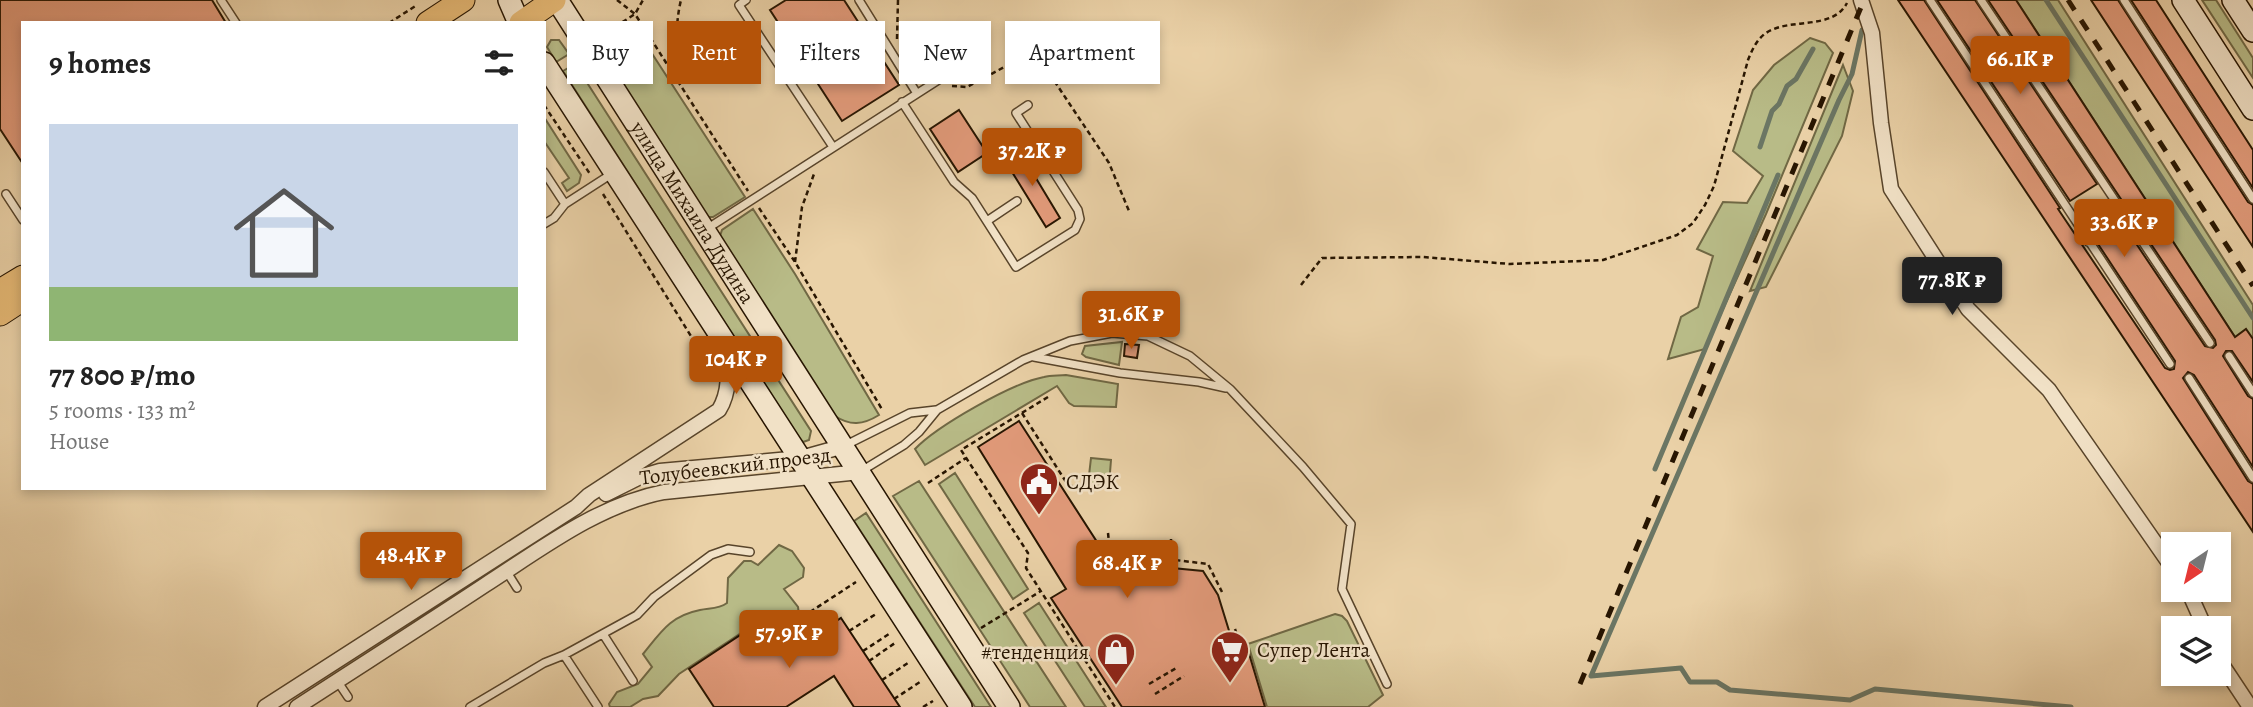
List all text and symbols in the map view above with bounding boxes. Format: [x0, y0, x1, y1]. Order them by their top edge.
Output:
chip: Buy [567, 21, 653, 84]
chip: Rent [667, 21, 761, 84]
chip: Filters [775, 21, 885, 84]
chip: New [899, 21, 991, 84]
chip: Apartment [1005, 21, 1160, 84]
pin: 66.1K ₽ [1955, 36, 2085, 96]
text: 9 homes [49, 43, 151, 83]
text: 66.1K ₽ [1987, 43, 2053, 74]
icon: filters [480, 44, 518, 82]
street label: улица Михаила Дудина [623, 115, 762, 309]
pin: 37.2K ₽ [967, 128, 1097, 188]
text: 37.2K ₽ [998, 135, 1066, 166]
icon: home [221, 170, 347, 296]
pin: 33.6K ₽ [2059, 200, 2189, 259]
text: 33.6K ₽ [2090, 206, 2158, 237]
pin: 77.8K ₽ [1887, 258, 2017, 317]
text: 77.8K ₽ [1918, 264, 1986, 295]
pin: 31.6K ₽ [1066, 292, 1196, 351]
text: 31.6K ₽ [1098, 298, 1164, 329]
pin: 104K ₽ [679, 336, 793, 396]
text: 104K ₽ [705, 343, 767, 374]
text: 77 800 ₽/mo [49, 355, 195, 395]
text: 5 rooms · 133 m² [49, 395, 195, 426]
text: House [49, 426, 109, 457]
street label: Толубеевский проезд [638, 440, 832, 492]
public building icon: СДЭК [1018, 461, 1060, 516]
place label: СДЭК [1066, 468, 1120, 496]
pin: 48.4K ₽ [346, 532, 476, 592]
north arrow [2161, 532, 2231, 602]
map controls [2161, 532, 2231, 686]
text: 48.4K ₽ [376, 539, 446, 570]
pin: 68.4K ₽ [1062, 540, 1192, 600]
text: 68.4K ₽ [1092, 547, 1162, 578]
pin: 57.9K ₽ [724, 610, 854, 670]
button: layers [2161, 616, 2231, 686]
text: 57.9K ₽ [755, 617, 823, 648]
supermarket icon: Супер Лента [1209, 629, 1251, 684]
shop icon: #тенденция [1095, 631, 1137, 686]
place label: Супер Лента [1257, 636, 1371, 664]
place label: #тенденция [981, 638, 1089, 666]

